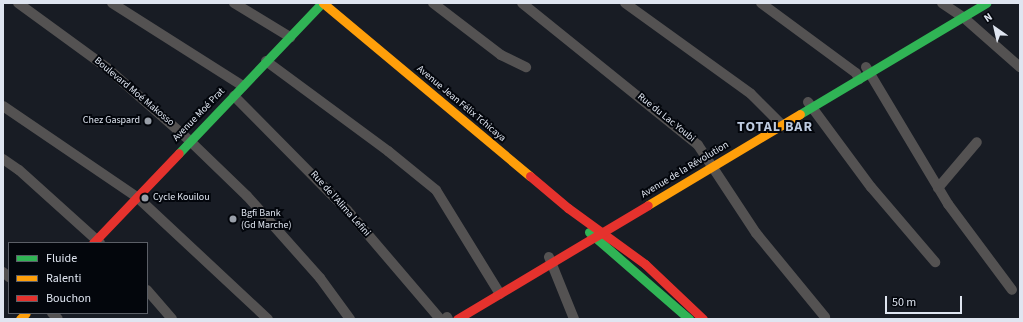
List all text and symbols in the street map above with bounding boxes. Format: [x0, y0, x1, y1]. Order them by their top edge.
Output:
north arrow [975, 8, 1015, 48]
text: N [981, 9, 995, 26]
street label: Boulevard Moé Makosso [92, 55, 176, 129]
street label: Avenue Jean Félix Tchicaya [414, 63, 508, 145]
street label: Avenue Moé Prat [170, 86, 228, 144]
street label: Rue du Lac Youbi [635, 91, 697, 145]
place label: Chez Gaspard [83, 115, 140, 127]
marker: Chez Gaspard [143, 116, 153, 126]
district label: TOTAL BAR [737, 119, 813, 135]
street label: Avenue de la Révolution [639, 139, 731, 201]
street label: Rue de l'Alima Lefini [307, 169, 373, 239]
place label: Cycle Kouilou [153, 192, 210, 204]
marker: Cycle Kouilou [140, 193, 150, 203]
place label: Bgfi Bank (Gd Marche) [241, 207, 291, 230]
marker: Bgfi Bank (Gd Marche) [228, 214, 238, 224]
legend [8, 242, 148, 314]
text: Fluide [46, 250, 77, 267]
text: Ralenti [46, 270, 81, 287]
scale bar [887, 288, 964, 314]
text: Bouchon [46, 290, 91, 307]
text: 50 m [892, 294, 916, 311]

